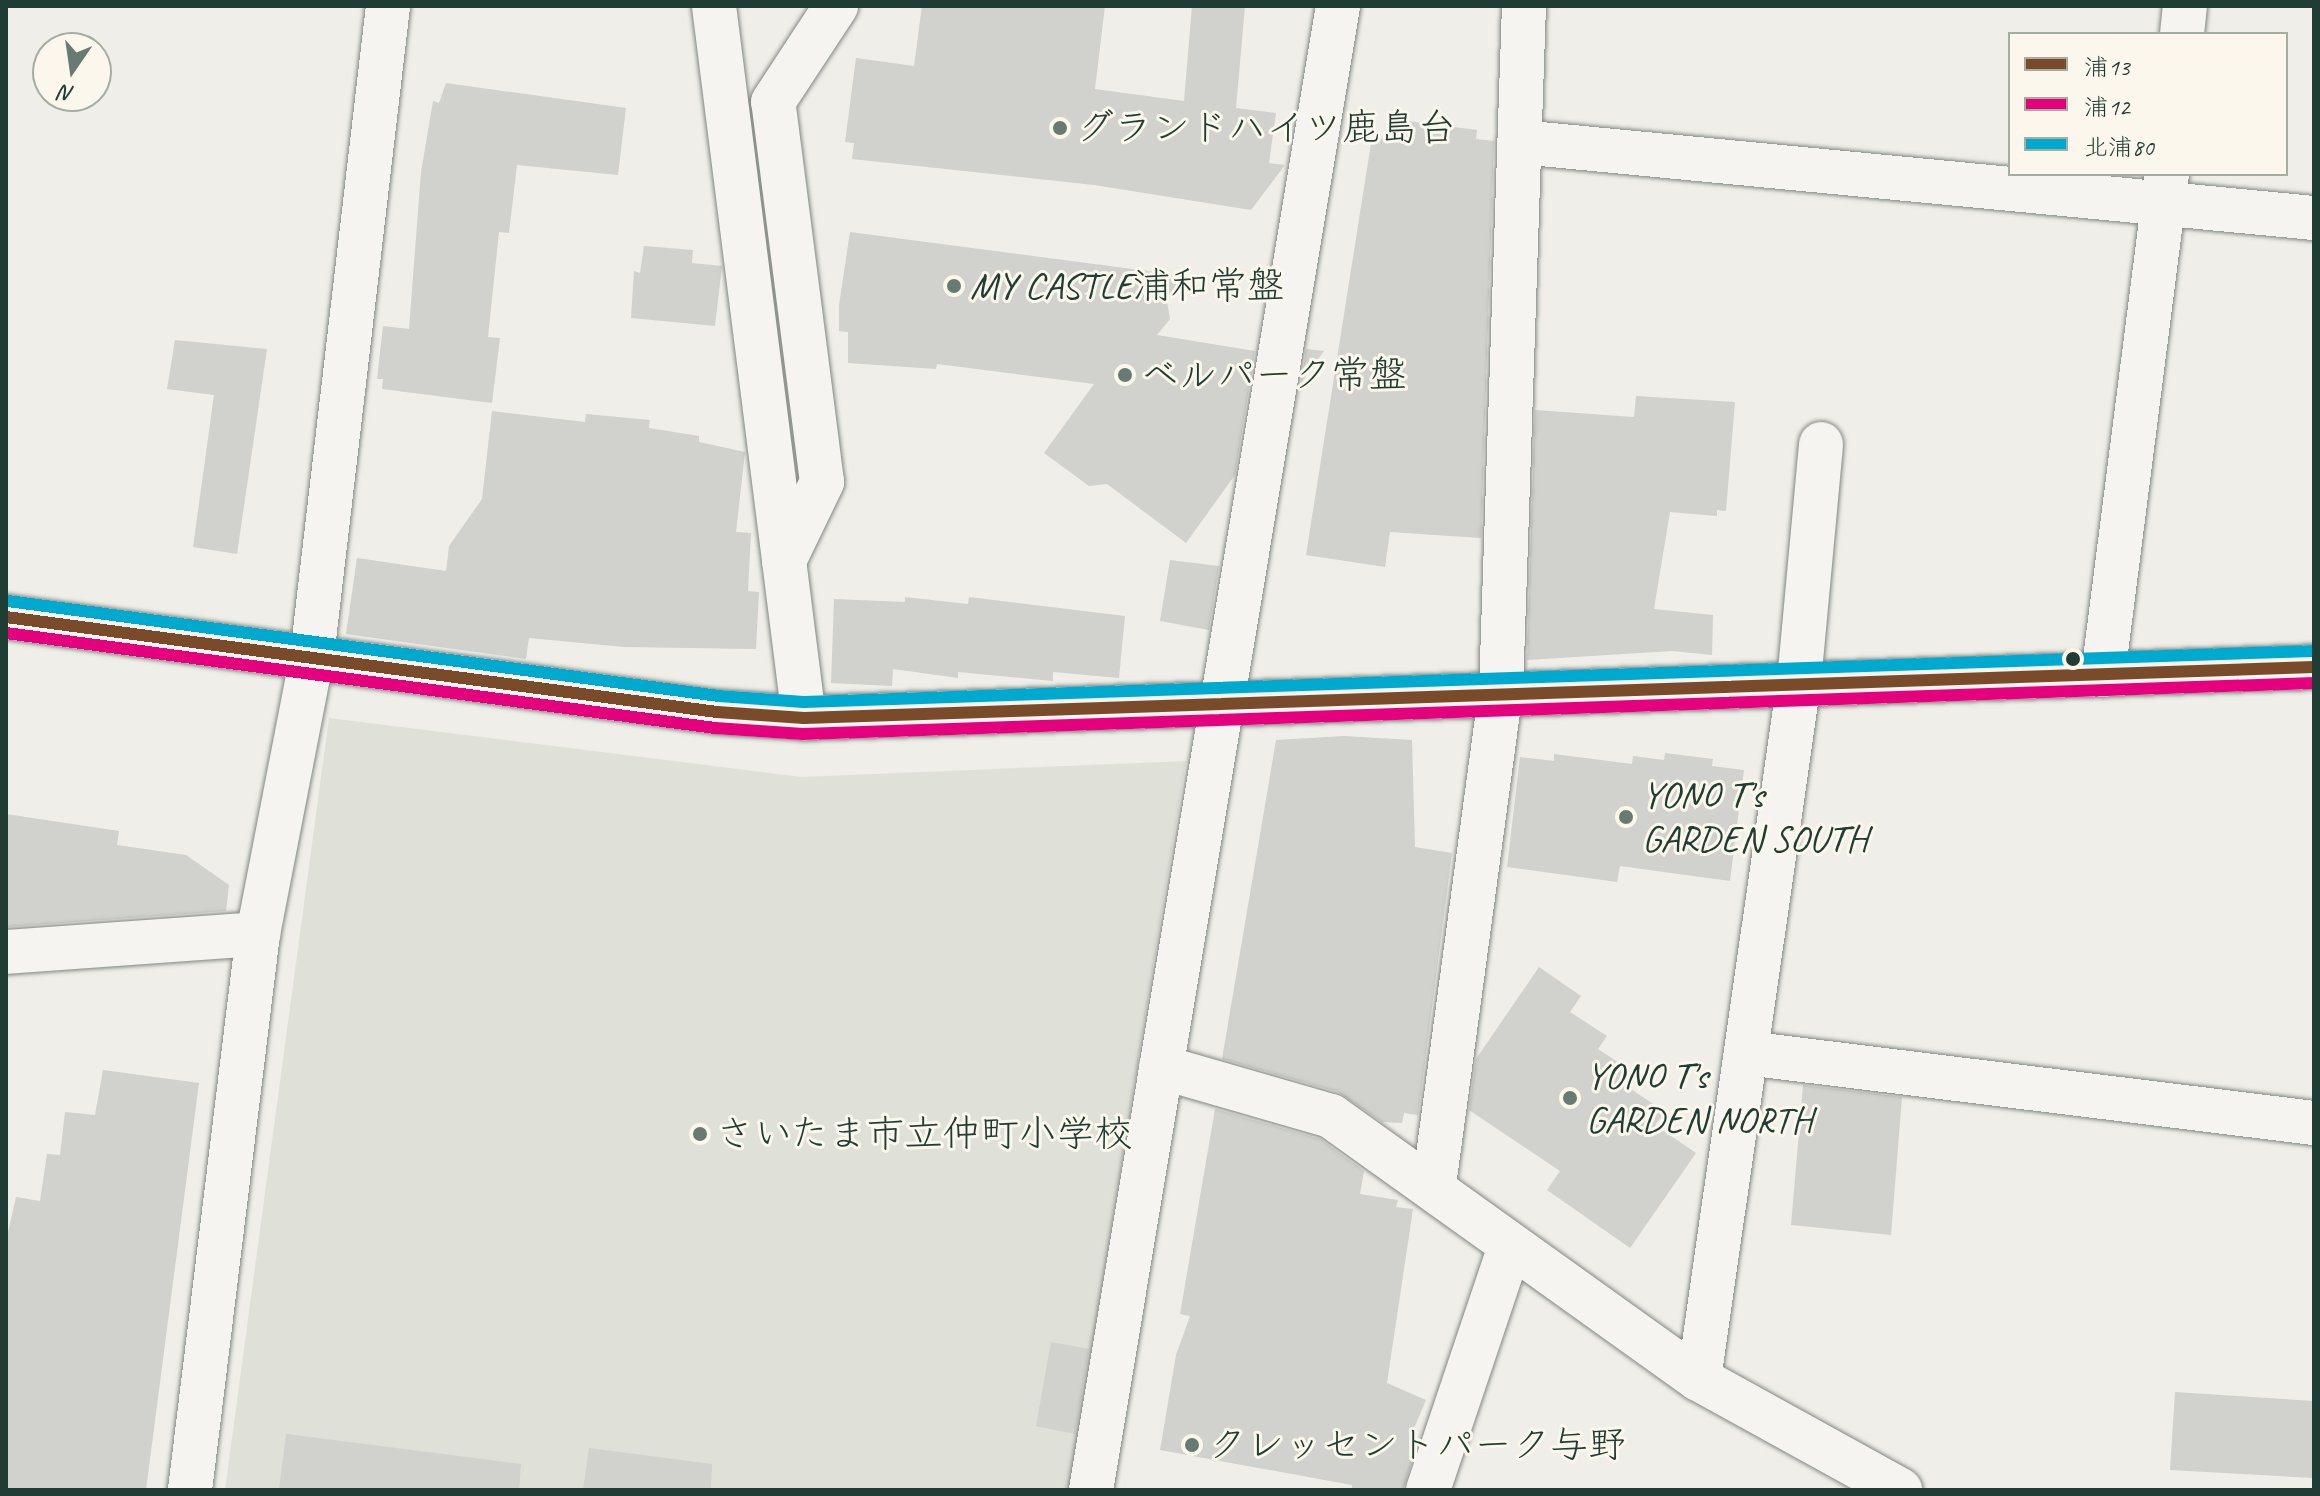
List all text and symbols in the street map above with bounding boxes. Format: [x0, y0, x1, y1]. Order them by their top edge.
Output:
north arrow [32, 32, 112, 112]
legend [2008, 32, 2288, 176]
text: 浦13 [2084, 52, 2130, 82]
text: N [57, 78, 77, 109]
text: 浦12 [2084, 92, 2130, 122]
place label: グランドハイツ鹿島台 [1076, 105, 1456, 151]
marker: グランドハイツ鹿島台 [1051, 119, 1069, 137]
text: 北浦80 [2084, 132, 2154, 162]
place label: MY CASTLE浦和常盤 [970, 263, 1284, 309]
marker: MY CASTLE浦和常盤 [945, 277, 963, 295]
place label: ベルパーク常盤 [1141, 352, 1407, 398]
marker: ベルパーク常盤 [1116, 366, 1134, 384]
unlabelled marker [2065, 651, 2081, 667]
place label: YONO T's GARDEN SOUTH [1642, 772, 1867, 862]
marker: YONO T's GARDEN SOUTH [1617, 808, 1635, 826]
place label: YONO T's GARDEN NORTH [1586, 1053, 1814, 1142]
marker: YONO T's GARDEN NORTH [1561, 1089, 1579, 1107]
place label: さいたま市立仲町小学校 [716, 1111, 1134, 1157]
marker: さいたま市立仲町小学校 [691, 1125, 709, 1143]
place label: クレッセントパーク与野 [1208, 1422, 1626, 1468]
marker: クレッセントパーク与野 [1183, 1436, 1201, 1454]

